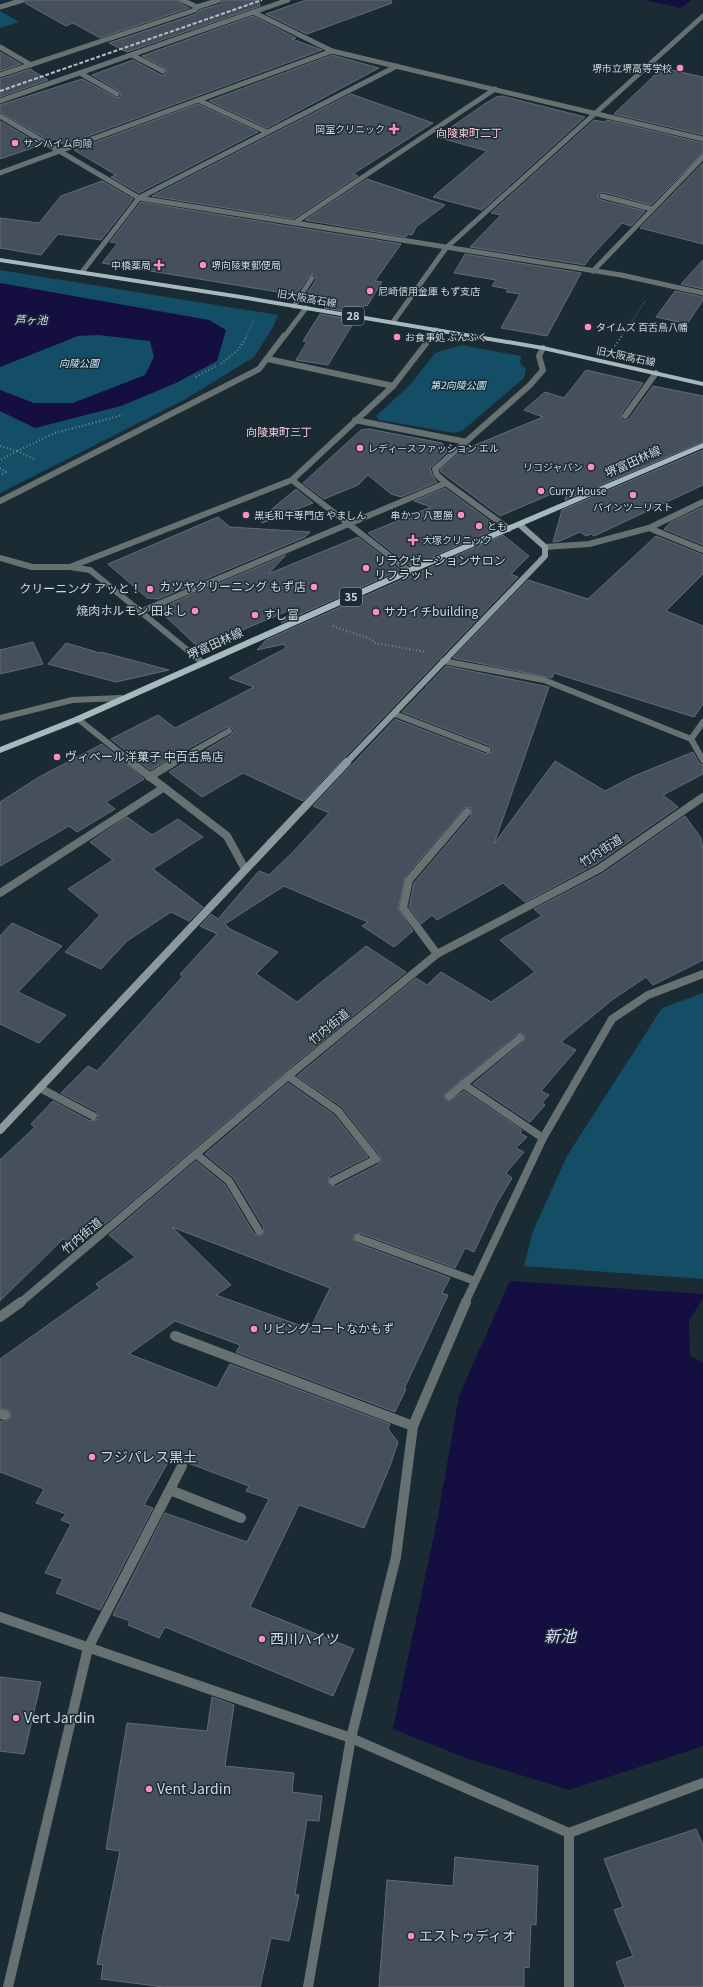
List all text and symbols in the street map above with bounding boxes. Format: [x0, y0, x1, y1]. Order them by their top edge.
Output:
place label: 堺市立堺高等学校 [592, 60, 672, 75]
marker: 堺市立堺高等学校 [675, 63, 685, 73]
place label: 岡室クリニック [315, 121, 385, 136]
marker: 岡室クリニック [388, 123, 400, 135]
district label: 向陵東町二丁 [436, 124, 502, 140]
place label: サンハイム向陵 [23, 135, 93, 150]
marker: サンハイム向陵 [10, 138, 20, 148]
place label: 中橋薬局 [111, 257, 151, 272]
place label: 堺向陵東郵便局 [211, 257, 281, 272]
marker: 中橋薬局 [154, 260, 164, 270]
marker: 堺向陵東郵便局 [198, 260, 208, 270]
place label: 尼崎信用金庫 もず支店 [378, 283, 480, 298]
street label: 旧大阪高石線 [276, 285, 338, 310]
marker: 尼崎信用金庫 もず支店 [365, 286, 375, 296]
road number: 28 [342, 307, 364, 325]
water label: 芦ヶ池 [15, 311, 48, 327]
place label: タイムズ 百舌鳥八幡 [596, 319, 688, 334]
marker: タイムズ 百舌鳥八幡 [583, 322, 593, 332]
place label: お食事処 ぶんぶく [405, 329, 487, 344]
marker: お食事処 ぶんぶく [392, 332, 402, 342]
street label: 旧大阪高石線 [595, 342, 657, 369]
park label: 向陵公園 [59, 355, 101, 370]
park label: 第2向陵公園 [430, 377, 488, 392]
district label: 向陵東町三丁 [246, 423, 312, 439]
place label: レディースファッション エル [368, 440, 499, 455]
street label: 堺富田林線 [602, 441, 663, 481]
marker: レディースファッション エル [355, 443, 365, 453]
place label: リコジャパン [523, 459, 583, 474]
marker: リコジャパン [586, 462, 596, 472]
place label: Curry House [549, 483, 607, 498]
marker: Curry House [536, 486, 546, 496]
marker: パインツーリスト [628, 490, 638, 500]
place label: パインツーリスト [593, 499, 673, 514]
place label: 黒毛和牛専門店 やましん [254, 507, 366, 522]
place label: 串かつ 八惠勝 [391, 507, 453, 522]
marker: 黒毛和牛専門店 やましん [241, 510, 251, 520]
marker: 串かつ 八惠勝 [456, 510, 466, 520]
place label: とも [487, 518, 507, 533]
marker: とも [474, 521, 484, 531]
place label: 大塚クリニック [422, 532, 492, 547]
marker: 大塚クリニック [407, 534, 419, 546]
place label: リラクゼーションサロン リフラット [374, 551, 506, 582]
marker: リラクゼーションサロン リフラット [361, 563, 371, 573]
place label: カツヤクリーニング もず店 [159, 577, 306, 594]
place label: クリーニング アッと！ [19, 579, 142, 596]
marker: カツヤクリーニング もず店 [309, 582, 319, 592]
marker: クリーニング アッと！ [145, 584, 155, 594]
road number: 35 [340, 588, 362, 606]
place label: 焼肉ホルモン 田よし [76, 601, 187, 618]
place label: サカイチbuilding [384, 602, 478, 619]
place label: すし富 [263, 605, 299, 622]
marker: 焼肉ホルモン 田よし [190, 606, 200, 616]
marker: サカイチbuilding [371, 607, 381, 617]
marker: すし富 [250, 610, 260, 620]
street label: 堺富田林線 [184, 623, 245, 663]
place label: ヴィベール洋菓子 中百舌鳥店 [65, 747, 224, 764]
marker: ヴィベール洋菓子 中百舌鳥店 [52, 752, 62, 762]
street label: 竹内街道 [575, 830, 625, 870]
street label: 竹内街道 [304, 1004, 352, 1048]
street label: 竹内街道 [57, 1213, 105, 1257]
place label: リビングコートなかもず [262, 1319, 394, 1336]
marker: リビングコートなかもず [249, 1324, 259, 1334]
place label: フジパレス黒土 [100, 1446, 197, 1466]
marker: フジパレス黒土 [87, 1452, 97, 1462]
water label: 新池 [544, 1623, 578, 1647]
place label: 西川ハイツ [270, 1628, 340, 1648]
marker: 西川ハイツ [257, 1634, 267, 1644]
place label: Vert Jardin [24, 1707, 95, 1727]
marker: Vert Jardin [11, 1713, 21, 1723]
place label: Vent Jardin [157, 1778, 231, 1798]
marker: Vent Jardin [144, 1784, 154, 1794]
place label: エストゥディオ [419, 1925, 516, 1945]
marker: エストゥディオ [406, 1931, 416, 1941]

